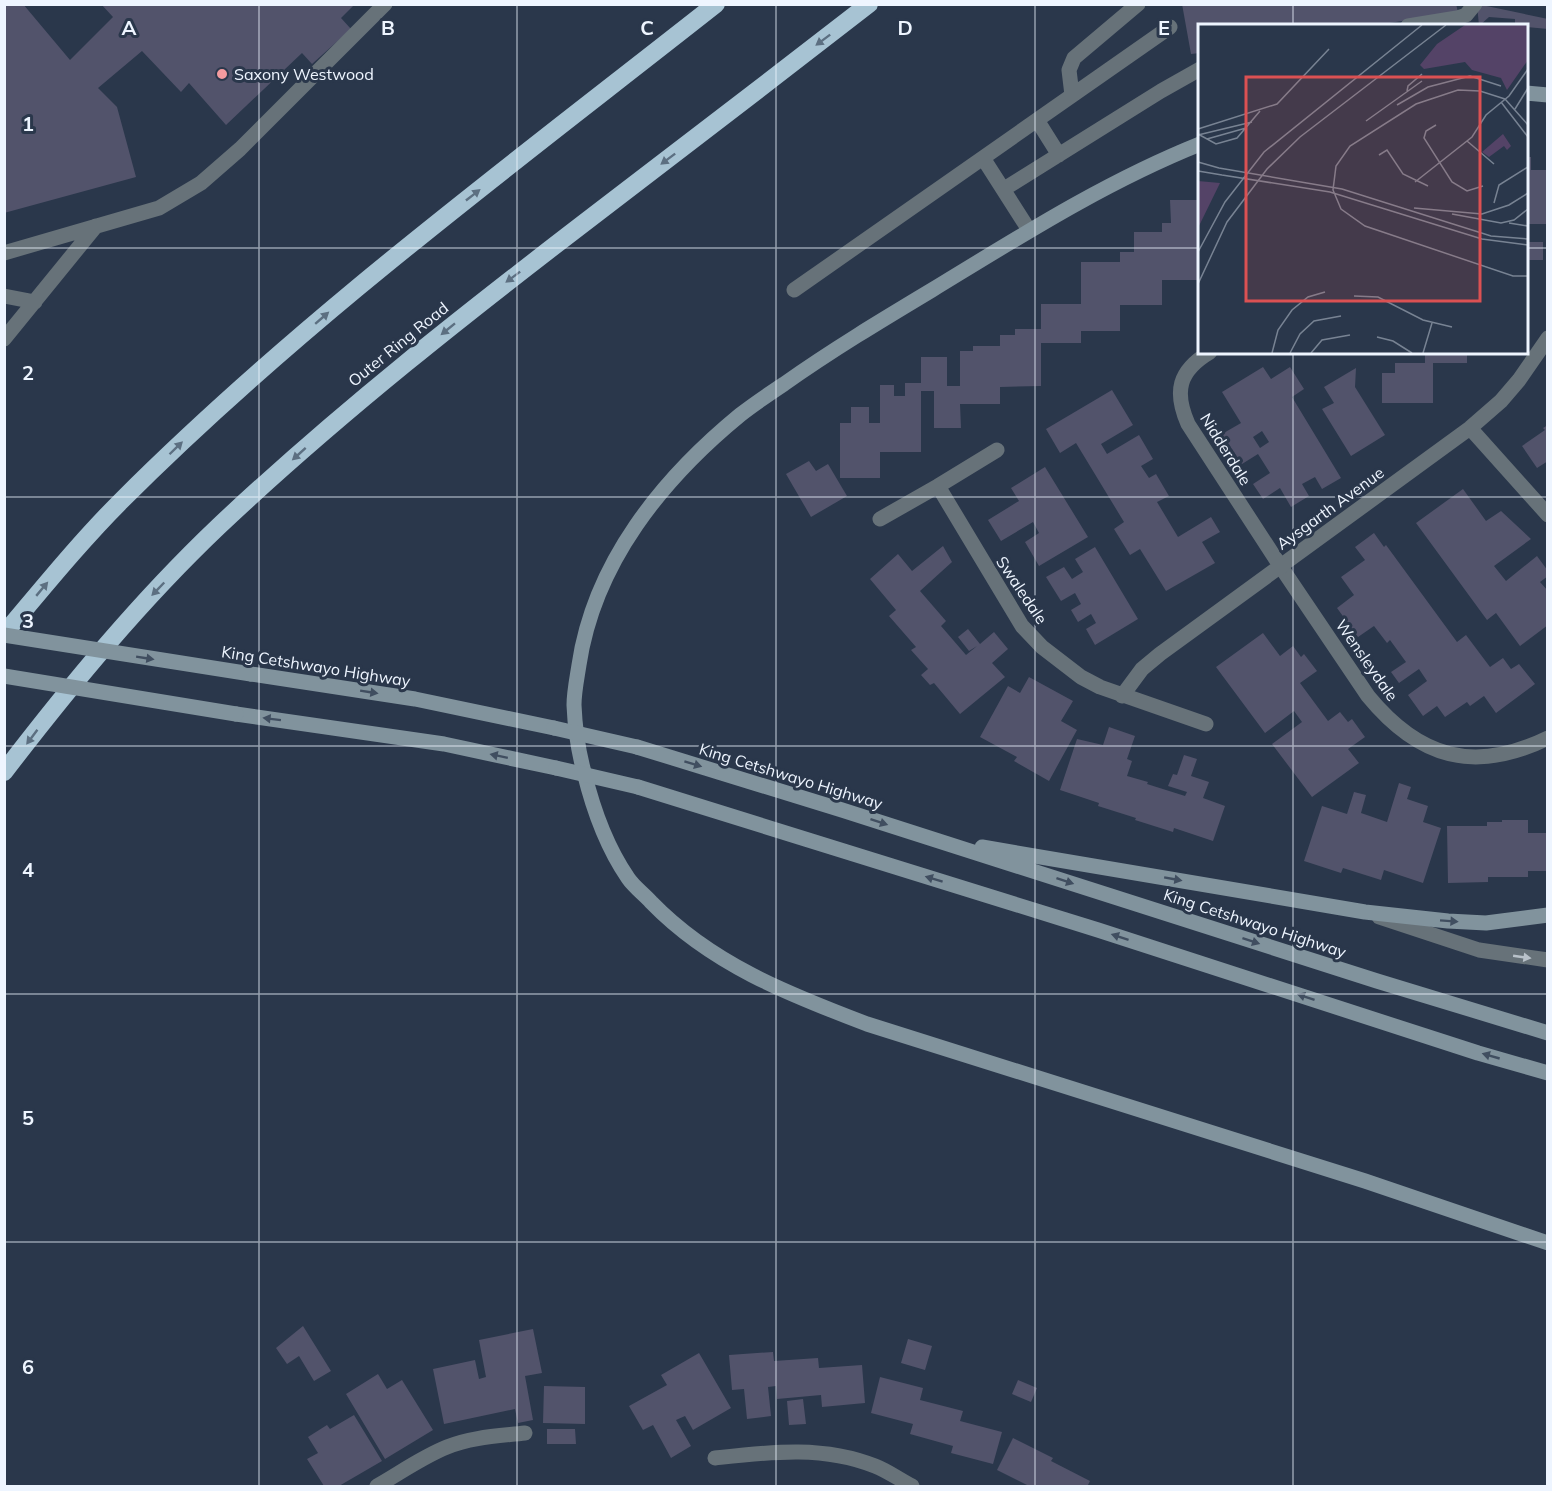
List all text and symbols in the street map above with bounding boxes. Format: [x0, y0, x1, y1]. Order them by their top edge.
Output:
text: A [122, 15, 137, 40]
text: B [381, 15, 395, 40]
text: C [640, 15, 654, 40]
text: D [897, 15, 913, 40]
text: E [1158, 15, 1170, 40]
inset map [1198, 24, 1528, 354]
one-way arrow [815, 34, 831, 46]
place label: Saxony Westwood [234, 64, 374, 84]
marker: Saxony Westwood [215, 67, 229, 81]
text: 1 [22, 111, 34, 136]
one-way arrow [660, 152, 676, 165]
one-way arrow [465, 189, 481, 202]
one-way arrow [506, 271, 521, 283]
street label: Outer Ring Road [344, 297, 452, 391]
one-way arrow [314, 311, 329, 325]
one-way arrow [440, 322, 456, 335]
text: 2 [22, 360, 34, 385]
street label: Nidderdale [1196, 409, 1256, 489]
one-way arrow [169, 441, 183, 455]
one-way arrow [292, 447, 307, 460]
street label: Aysgarth Avenue [1272, 462, 1388, 554]
street label: Swaledale [992, 552, 1052, 628]
one-way arrow [152, 581, 166, 595]
one-way arrow [35, 582, 48, 597]
text: 3 [22, 608, 34, 633]
street label: Wensleydale [1331, 615, 1403, 705]
street label: King Cetshwayo Highway [220, 641, 412, 691]
one-way arrow [136, 653, 155, 662]
one-way arrow [359, 688, 378, 697]
one-way arrow [262, 714, 281, 724]
one-way arrow [26, 729, 38, 744]
street label: King Cetshwayo Highway [697, 739, 886, 814]
one-way arrow [489, 751, 508, 760]
one-way arrow [684, 760, 702, 769]
one-way arrow [870, 817, 888, 827]
text: 4 [22, 857, 34, 882]
one-way arrow [925, 874, 943, 884]
one-way arrow [1164, 875, 1183, 884]
one-way arrow [1056, 877, 1074, 887]
street label: King Cetshwayo Highway [1161, 884, 1349, 962]
one-way arrow [1439, 916, 1458, 926]
one-way arrow [1111, 932, 1129, 941]
one-way arrow [1242, 937, 1260, 946]
one-way arrow [1512, 953, 1531, 962]
one-way arrow [1297, 992, 1315, 1001]
one-way arrow [1482, 1051, 1500, 1061]
text: 5 [22, 1105, 34, 1130]
text: 6 [22, 1354, 34, 1379]

